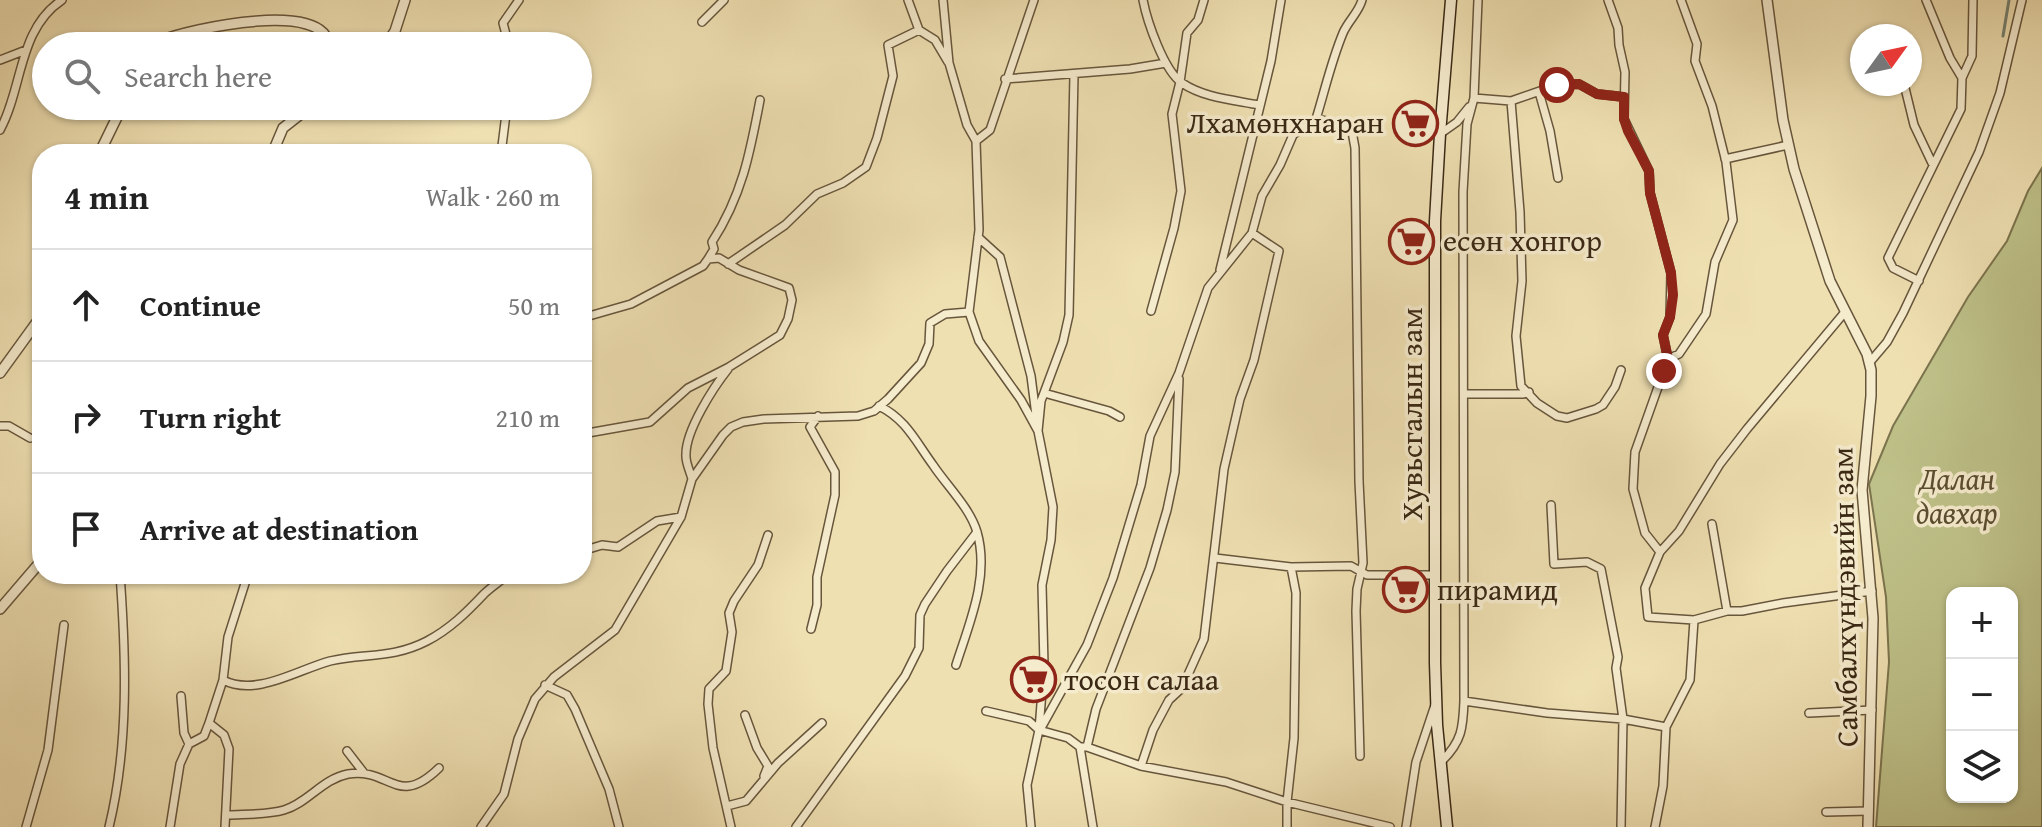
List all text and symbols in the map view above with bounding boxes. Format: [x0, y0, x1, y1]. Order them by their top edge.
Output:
north arrow [1850, 24, 1922, 96]
search box [32, 32, 592, 120]
icon: search [60, 54, 104, 98]
text: Search here [124, 54, 272, 98]
route start [1539, 67, 1575, 103]
supermarket icon: Лхамөнхнаран [1391, 99, 1439, 147]
place label: Лхамөнхнаран [1186, 100, 1384, 144]
text: 4 min [64, 172, 149, 221]
text: Walk · 260 m [426, 177, 560, 216]
supermarket icon: есөн хонгор [1388, 217, 1436, 265]
place label: есөн хонгор [1443, 218, 1602, 262]
icon: ahead [64, 283, 108, 327]
text: Continue [140, 283, 261, 327]
text: 50 m [508, 286, 560, 325]
street label: Хувьсгалын зам [1389, 307, 1433, 521]
route end [1646, 353, 1682, 389]
icon: right [64, 395, 108, 439]
text: Turn right [140, 395, 281, 439]
text: 210 m [495, 398, 560, 437]
street label: Самбалхүндэвийн зам [1819, 447, 1869, 747]
park label: Далан давхар [1916, 456, 1998, 534]
icon: arrive [64, 507, 108, 551]
text: Arrive at destination [140, 507, 418, 551]
supermarket icon: пирамид [1382, 566, 1430, 614]
place label: пирамид [1437, 567, 1558, 611]
map controls [1946, 587, 2018, 803]
button: + [1946, 587, 2018, 659]
supermarket icon: тосон салаа [1009, 656, 1057, 704]
place label: тосон салаа [1064, 657, 1220, 701]
button: − [1946, 659, 2018, 731]
button: layers [1946, 731, 2018, 803]

